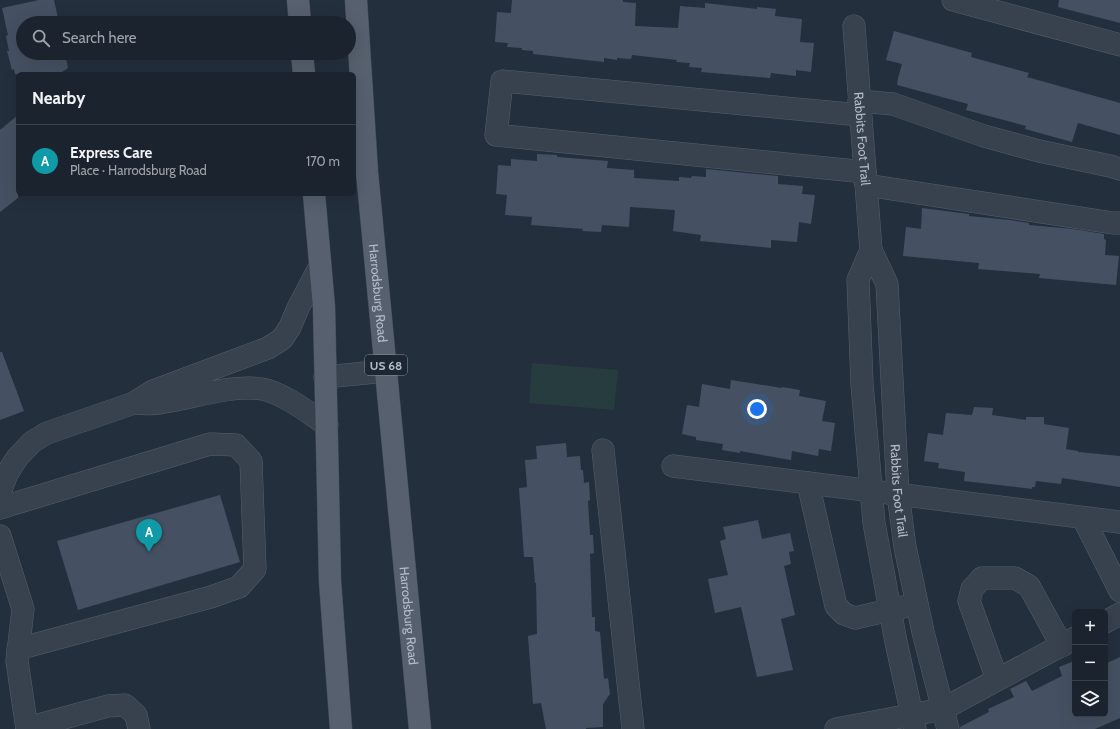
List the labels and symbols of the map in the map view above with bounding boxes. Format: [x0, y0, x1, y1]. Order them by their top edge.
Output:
street label: Rabbits Foot Trail [851, 91, 874, 186]
street label: Harrodsburg Road [366, 243, 391, 343]
road number: US 68 [365, 355, 407, 375]
your location [747, 399, 767, 419]
street label: Rabbits Foot Trail [887, 444, 912, 538]
pin: A [136, 519, 162, 552]
street label: Harrodsburg Road [397, 566, 422, 666]

